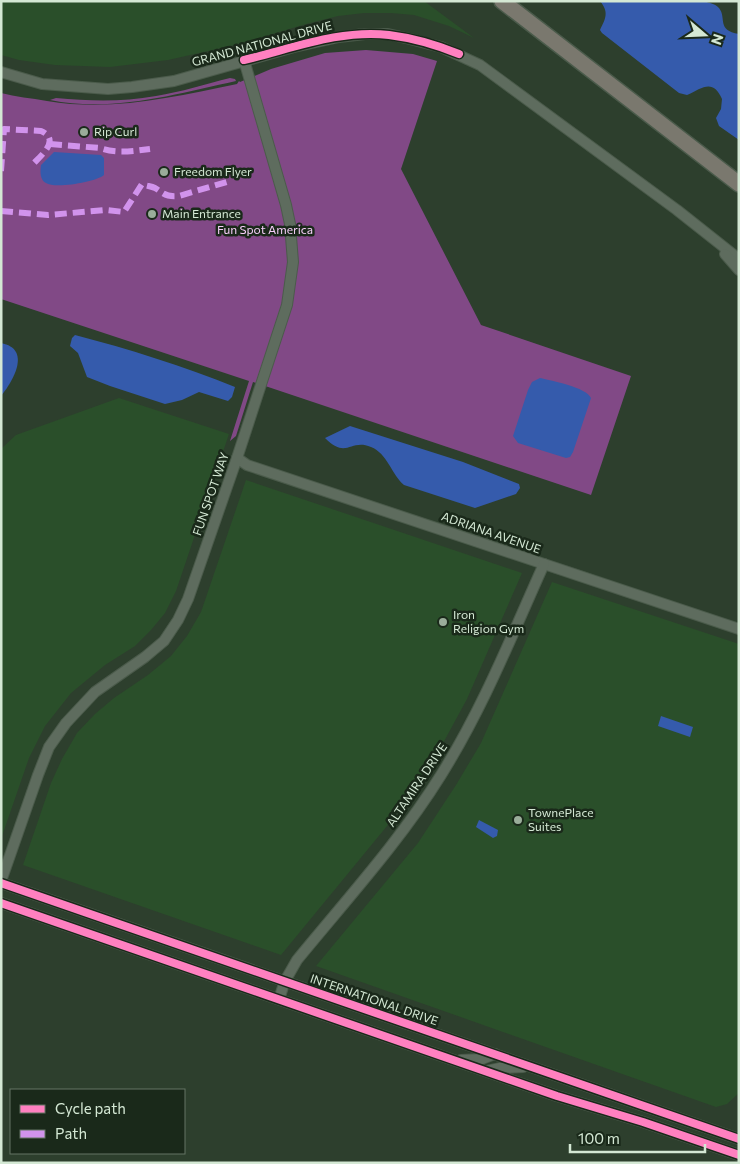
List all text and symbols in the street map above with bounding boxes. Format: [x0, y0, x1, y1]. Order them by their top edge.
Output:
north arrow [680, 10, 730, 60]
street label: GRAND NATIONAL DRIVE [190, 18, 333, 68]
text: N [708, 32, 728, 47]
place label: Rip Curl [94, 124, 137, 138]
marker: Rip Curl [78, 126, 90, 138]
place label: Freedom Flyer [174, 164, 252, 178]
marker: Freedom Flyer [158, 166, 170, 178]
place label: Main Entrance [162, 206, 241, 220]
marker: Main Entrance [146, 208, 158, 220]
park label: Fun Spot America [217, 222, 313, 236]
street label: FUN SPOT WAY [189, 450, 231, 537]
street label: ADRIANA AVENUE [440, 508, 543, 556]
place label: Iron Religion Gym [453, 607, 524, 635]
marker: Iron Religion Gym [437, 616, 449, 628]
street label: ALTAMIRA DRIVE [383, 740, 449, 829]
place label: TownePlace Suites [528, 805, 594, 833]
marker: TownePlace Suites [512, 814, 524, 826]
street label: INTERNATIONAL DRIVE [308, 971, 440, 1028]
legend [10, 1089, 185, 1154]
text: Cycle path [55, 1099, 126, 1117]
scale bar [570, 1122, 705, 1154]
text: Path [55, 1124, 87, 1142]
text: 100 m [578, 1129, 620, 1147]

